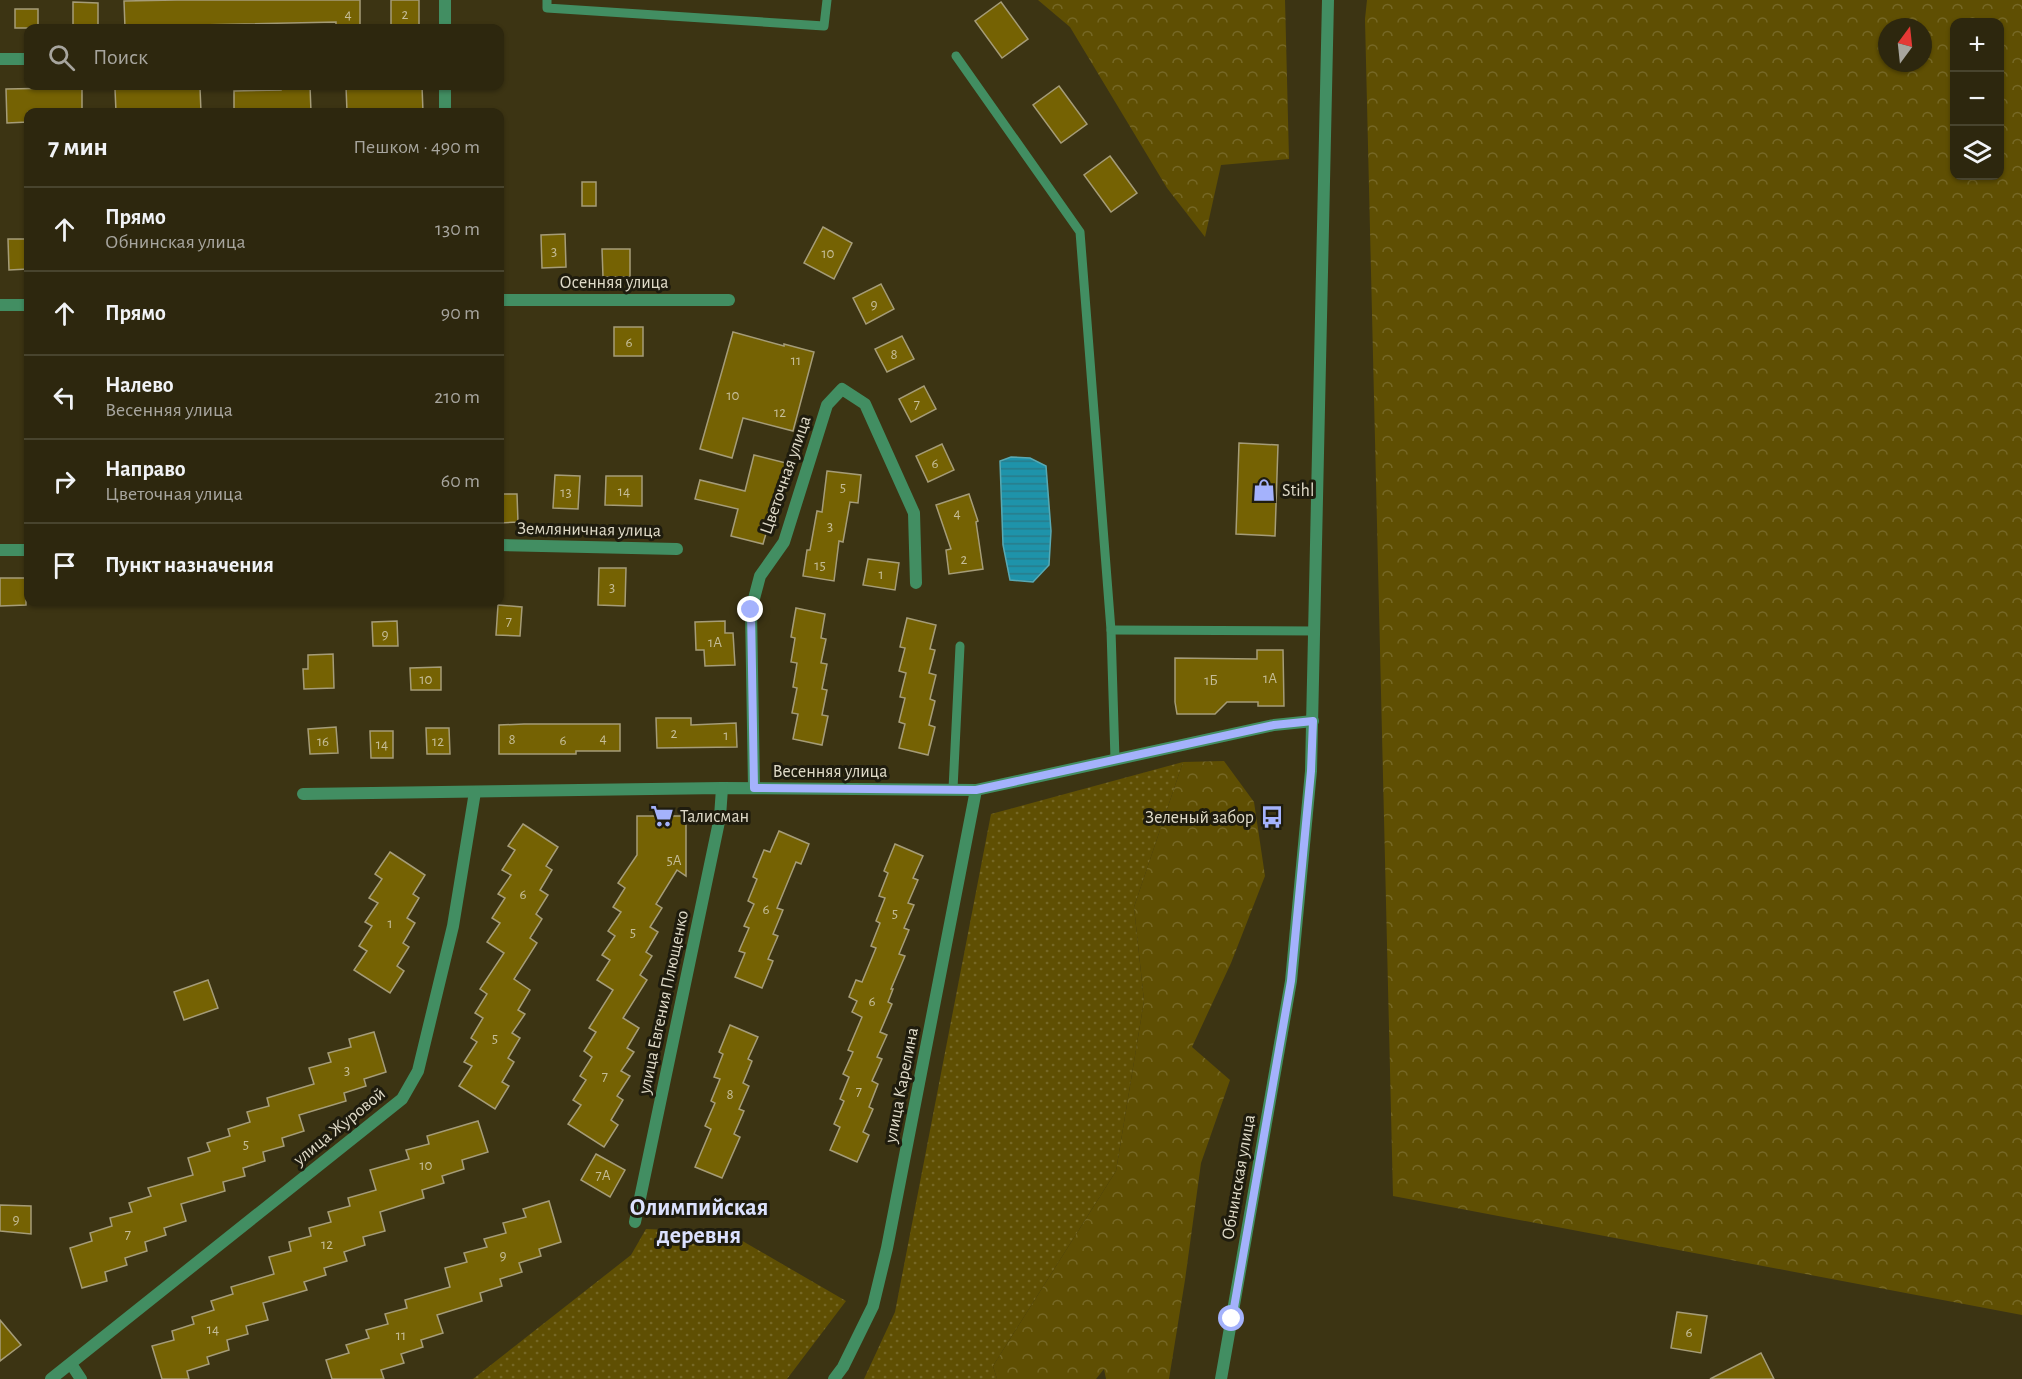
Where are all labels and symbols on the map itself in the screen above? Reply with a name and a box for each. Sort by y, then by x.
house number: 4 [344,7,352,22]
house number: 2 [402,7,409,22]
north arrow [1878,18,1932,72]
house number: 3 [551,244,557,259]
house number: 10 [821,246,835,261]
street label: Осенняя улица [560,274,669,292]
house number: 9 [870,297,878,312]
house number: 6 [625,335,633,350]
house number: 8 [890,347,898,362]
house number: 11 [791,353,801,368]
house number: 10 [726,388,740,403]
house number: 7 [914,397,920,412]
house number: 12 [774,405,786,420]
street label: Цветочная улица [757,414,815,537]
house number: 6 [931,456,939,471]
shop icon: Stihl [1251,477,1277,503]
house number: 5 [840,480,846,495]
place label: Stihl [1282,482,1314,500]
house number: 14 [618,484,630,499]
house number: 13 [560,485,572,500]
house number: 4 [953,506,961,521]
house number: 3 [827,519,833,534]
street label: Земляничная улица [517,520,661,540]
house number: 2 [961,552,968,567]
house number: 15 [814,558,826,573]
house number: 1 [878,567,884,582]
house number: 3 [609,580,615,595]
route end [737,596,763,622]
house number: 7 [506,614,512,629]
house number: 9 [381,627,389,642]
house number: 1А [708,635,722,650]
house number: 1А [1263,671,1277,686]
house number: 10 [419,672,433,687]
house number: 1Б [1204,673,1218,688]
house number: 2 [671,726,678,741]
house number: 1 [723,728,729,743]
house number: 4 [599,731,607,746]
house number: 8 [508,732,516,747]
house number: 6 [559,733,567,748]
house number: 16 [317,734,329,749]
house number: 12 [432,734,444,749]
house number: 14 [376,737,388,752]
street label: Весенняя улица [772,763,888,781]
supermarket icon: Талисман [649,803,675,829]
bus stop icon: Зеленый забор [1259,804,1285,830]
place label: Талисман [680,808,749,826]
place label: Зеленый забор [1145,808,1254,827]
house number: 5А [666,853,682,868]
house number: 6 [519,887,527,902]
house number: 6 [762,902,770,917]
house number: 5 [892,906,898,921]
street label: улица Евгения Плющенко [635,909,692,1097]
house number: 1 [387,916,393,931]
house number: 5 [630,925,636,940]
house number: 6 [868,994,876,1009]
street label: улица Карелина [882,1026,922,1145]
house number: 5 [492,1031,498,1046]
house number: 3 [344,1063,350,1078]
house number: 7 [602,1069,608,1084]
house number: 7 [856,1084,862,1099]
street label: улица Журовой [290,1085,389,1170]
house number: 8 [726,1087,734,1102]
street label: Обнинская улица [1218,1113,1259,1241]
house number: 5 [243,1137,249,1152]
house number: 10 [419,1158,433,1173]
house number: 7А [595,1168,611,1183]
district label: Олимпийская деревня [630,1196,768,1248]
house number: 9 [12,1212,20,1227]
house number: 7 [125,1227,131,1242]
house number: 12 [321,1237,333,1252]
house number: 9 [499,1248,507,1263]
route start [1218,1305,1244,1331]
house number: 14 [207,1322,219,1337]
house number: 6 [1685,1325,1693,1340]
house number: 11 [396,1328,406,1343]

